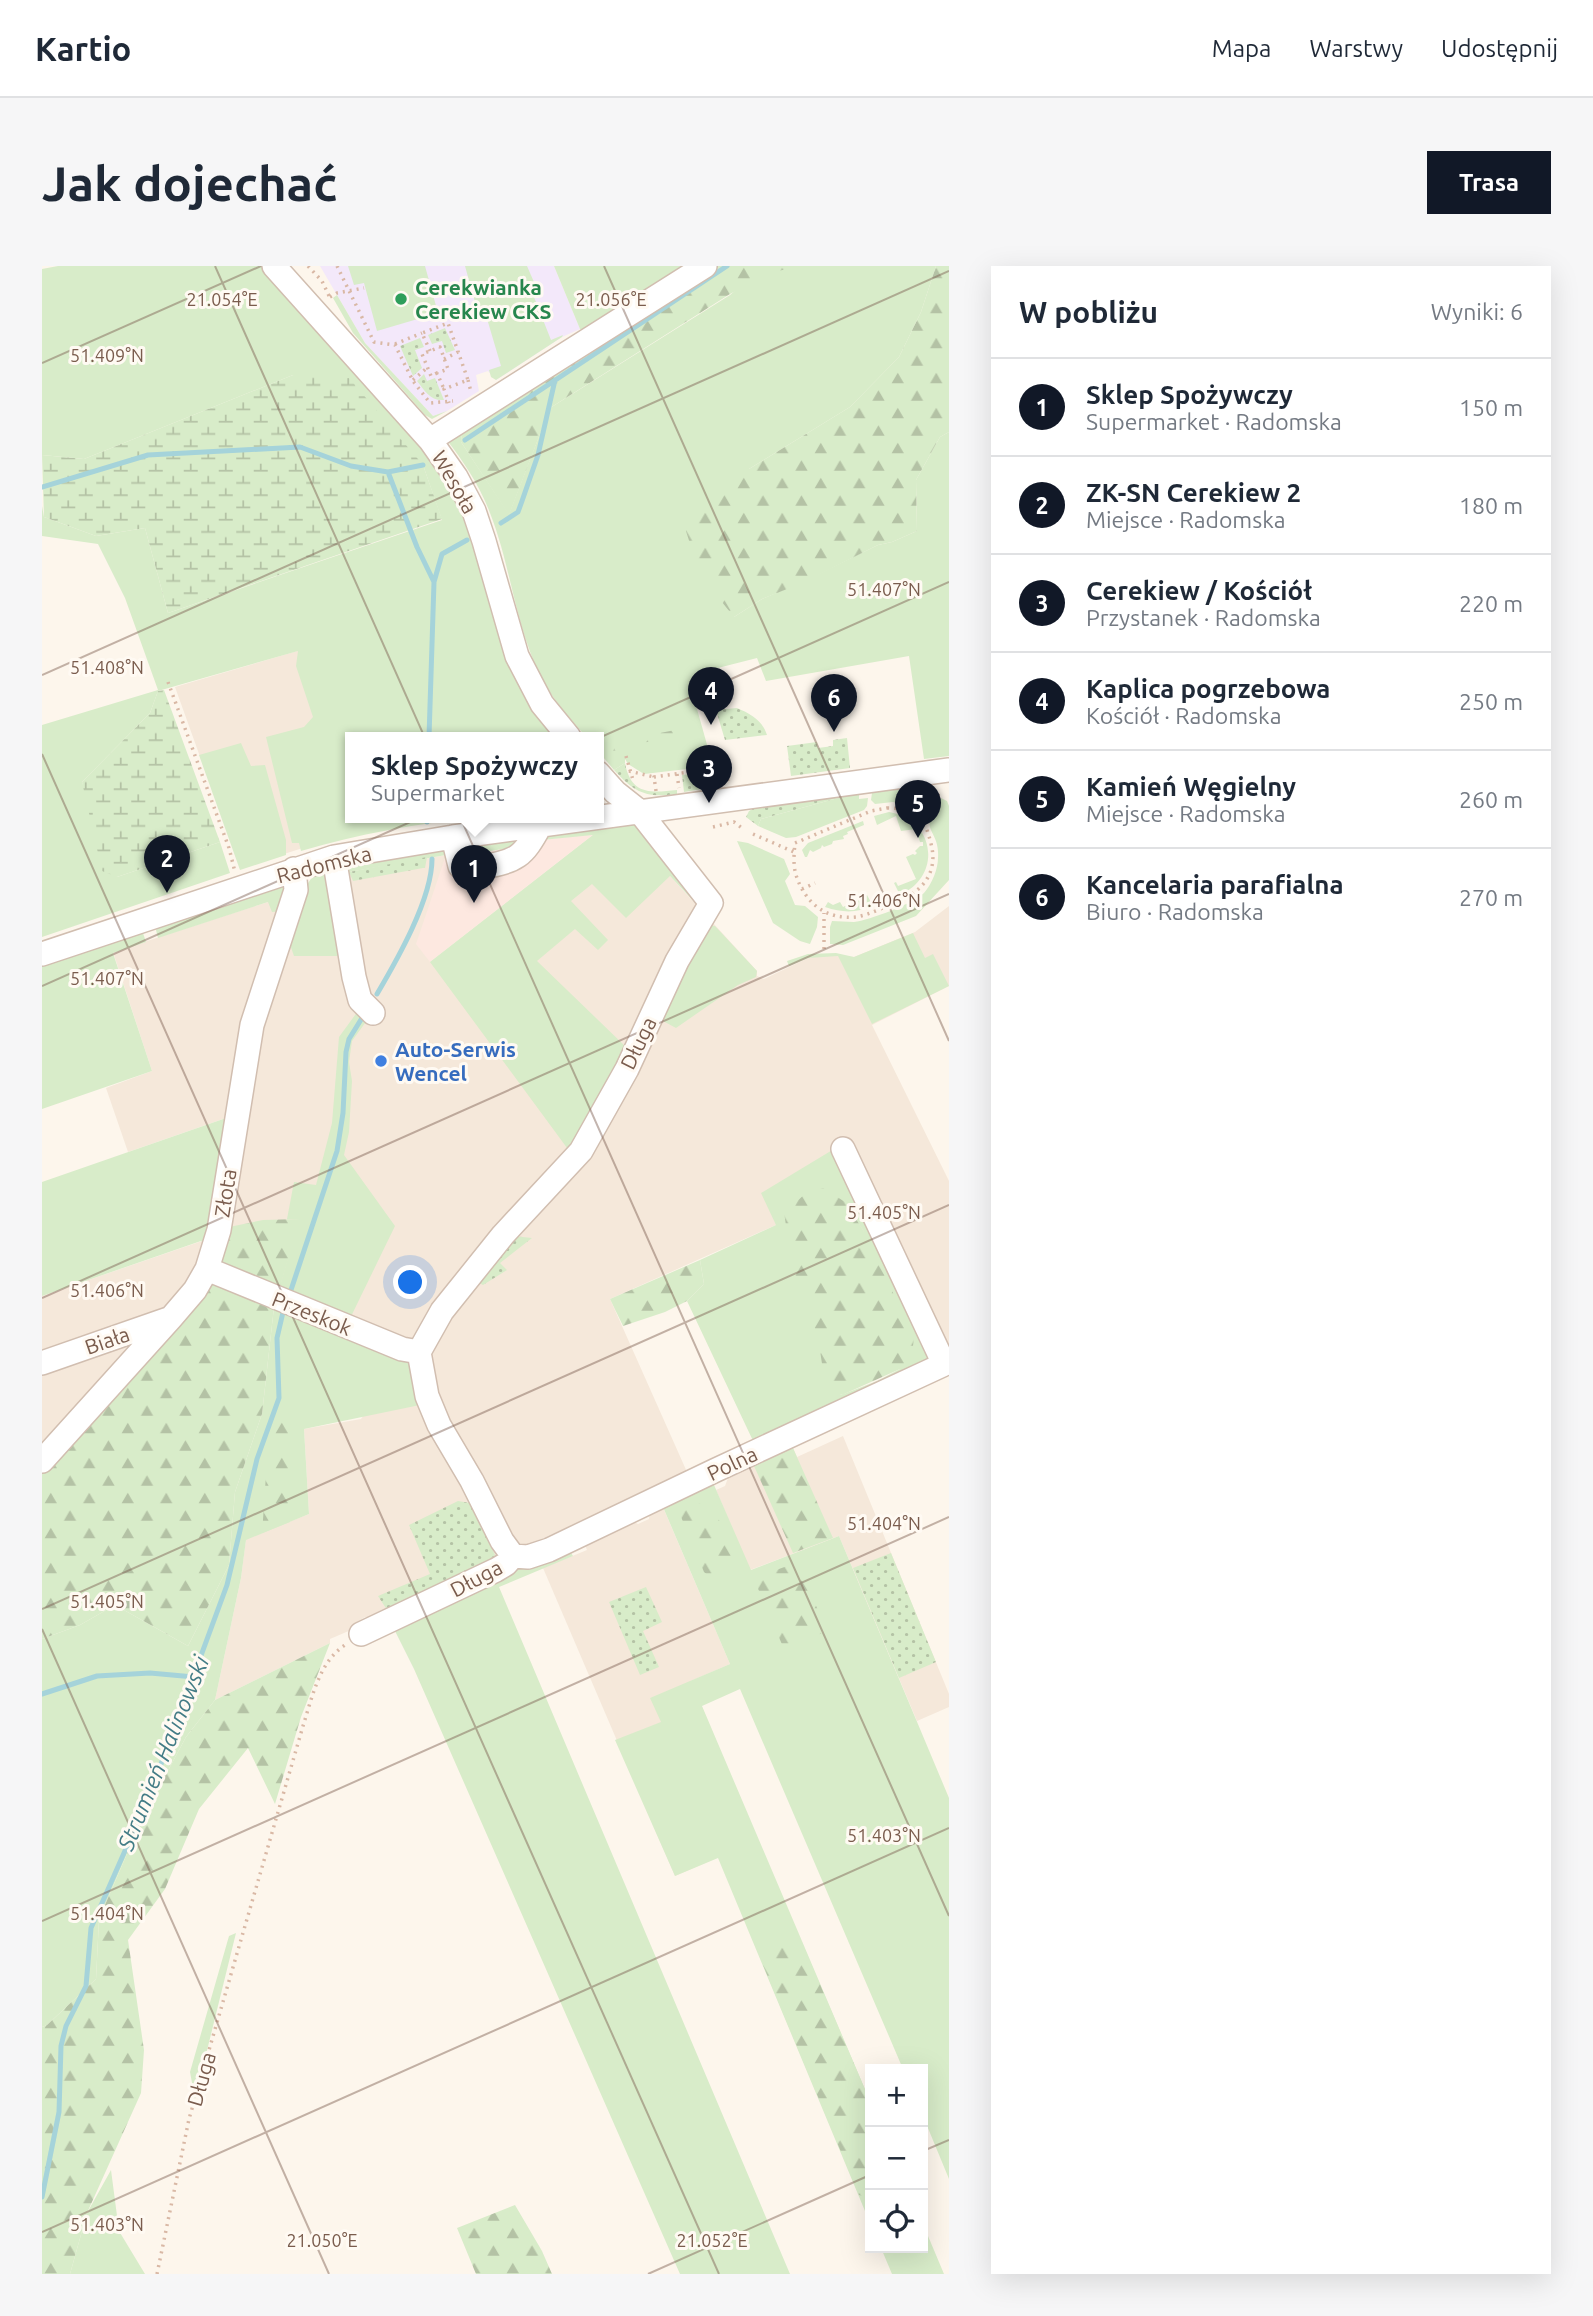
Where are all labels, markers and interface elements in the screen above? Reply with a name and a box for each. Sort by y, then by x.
text: Kartio [35,30,131,67]
text: Mapa [1212,35,1271,62]
text: Warstwy [1309,35,1403,62]
text: Udostępnij [1441,35,1558,62]
button: Trasa [1427,151,1551,214]
text: Jak dojechać [42,155,337,210]
place label: Cerekwianka Cerekiew CKS [415,275,551,323]
text: 21.054°E [186,289,258,309]
text: 21.056°E [575,289,647,309]
marker: Cerekwianka Cerekiew CKS [393,291,409,307]
text: W pobliżu [1019,295,1158,329]
text: Wyniki: 6 [1431,299,1523,324]
text: 51.409°N [70,345,144,365]
text: Sklep Spożywczy [1086,380,1293,409]
text: 1 [1036,395,1048,420]
text: 150 m [1459,395,1523,420]
text: Supermarket · Radomska [1086,409,1342,434]
street label: Wesoła [427,446,483,518]
text: ZK-SN Cerekiew 2 [1086,478,1301,507]
text: 2 [1036,493,1048,518]
text: 180 m [1459,493,1523,518]
text: Miejsce · Radomska [1086,507,1286,532]
text: Cerekiew / Kościół [1086,576,1312,605]
text: 51.407°N [847,579,921,599]
text: 3 [1036,591,1048,616]
text: 220 m [1459,591,1523,616]
text: Przystanek · Radomska [1086,605,1321,630]
text: 51.408°N [70,657,144,677]
pin: 4 [688,667,734,725]
pin: 6 [811,674,857,732]
text: Kaplica pogrzebowa [1086,674,1330,703]
text: 4 [1036,689,1048,714]
text: 250 m [1459,689,1523,714]
text: Kościół · Radomska [1086,703,1281,728]
popup [345,732,604,823]
pin: 3 [686,745,732,803]
text: Sklep Spożywczy [371,751,578,780]
text: Kamień Węgielny [1086,772,1296,801]
text: Supermarket [371,780,504,805]
pin: 5 [895,780,941,838]
text: 5 [1036,787,1048,812]
text: 260 m [1459,787,1523,812]
text: Miejsce · Radomska [1086,801,1286,826]
pin: 2 [144,835,190,893]
street label: Radomska [274,841,374,887]
pin: 1 [451,845,497,903]
text: Kancelaria parafialna [1086,870,1344,899]
text: 6 [1036,885,1048,910]
text: 270 m [1459,885,1523,910]
text: 51.406°N [847,890,921,910]
text: Biuro · Radomska [1086,899,1264,924]
text: 51.407°N [70,968,144,988]
street label: Długa [615,1013,661,1073]
place label: Auto-Serwis Wencel [395,1037,516,1085]
marker: Auto-Serwis Wencel [373,1053,389,1069]
street label: Złota [209,1167,241,1219]
text: 51.405°N [847,1202,921,1222]
your location [393,1265,427,1299]
text: 51.406°N [70,1280,144,1300]
street label: Przeskok [269,1286,356,1340]
street label: Biała [81,1321,133,1359]
street label: Polna [703,1441,761,1485]
text: 51.404°N [847,1513,921,1533]
street label: Długa [446,1554,506,1602]
text: 51.405°N [70,1591,144,1611]
water label: Strumień Halinowski [112,1651,214,1855]
text: 51.403°N [847,1825,921,1845]
text: 51.404°N [70,1903,144,1923]
street label: Długa [182,2049,220,2109]
map controls [865,2064,928,2253]
button: + [865,2064,928,2127]
button: − [865,2127,928,2190]
button: locate [865,2190,928,2253]
text: 51.403°N [70,2214,144,2234]
text: 21.050°E [286,2230,358,2250]
text: 21.052°E [676,2230,748,2250]

